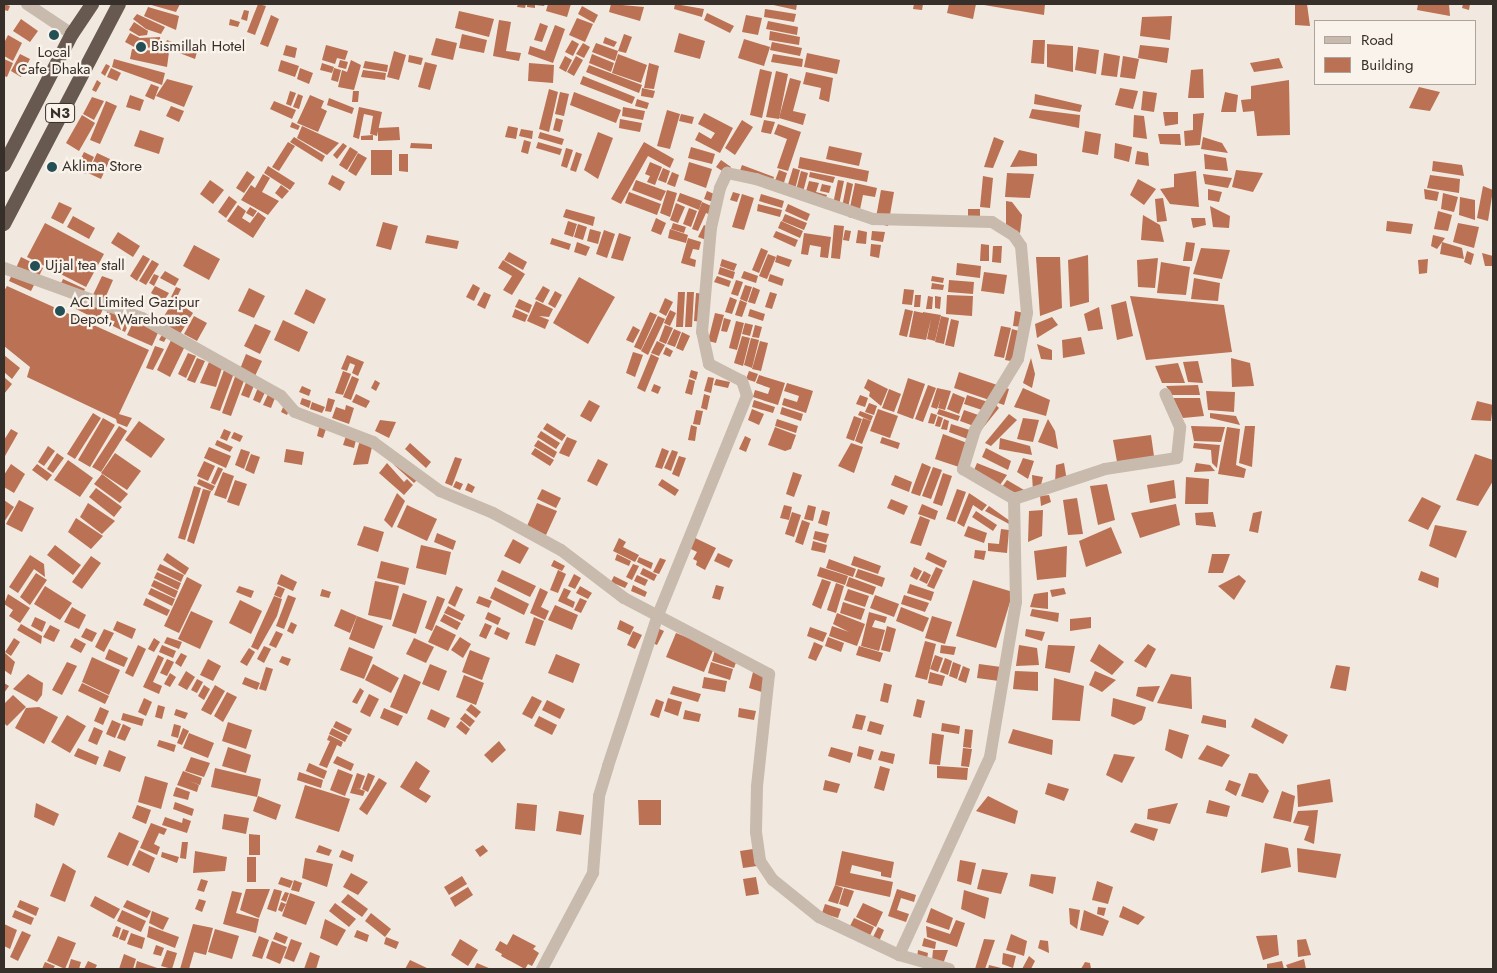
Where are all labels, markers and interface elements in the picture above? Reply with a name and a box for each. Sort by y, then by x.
legend [1314,20,1477,85]
marker: Local Cafe Dhaka [48,29,60,41]
text: Road [1361,29,1393,51]
place label: Bismillah Hotel [151,38,245,56]
marker: Bismillah Hotel [135,41,147,53]
place label: Local Cafe Dhaka [17,43,91,78]
text: Building [1361,54,1413,76]
road number: N3 [45,102,75,125]
place label: Aklima Store [62,158,142,176]
marker: Aklima Store [46,161,58,173]
place label: Ujjal tea stall [45,257,125,275]
marker: Ujjal tea stall [29,260,41,272]
place label: ACI Limited Gazipur Depot, Warehouse [70,293,200,328]
marker: ACI Limited Gazipur Depot, Warehouse [54,305,66,317]

